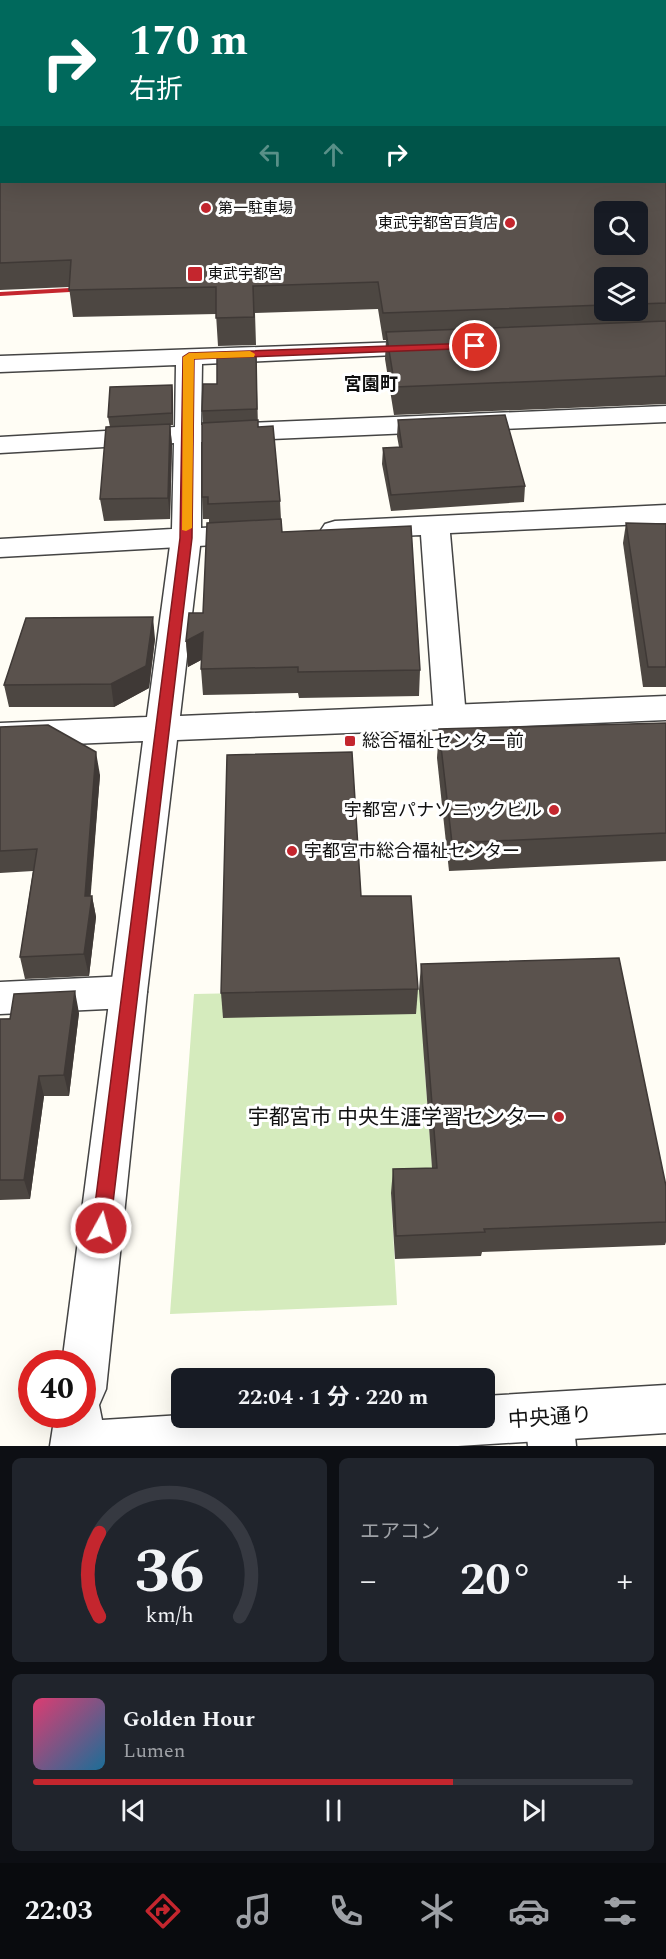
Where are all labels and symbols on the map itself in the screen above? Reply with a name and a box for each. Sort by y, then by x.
place label: 第一駐車場 [218,197,293,220]
marker: 第一駐車場 [199,201,213,215]
place label: 東武宇都宮百貨店 [378,212,498,235]
marker: 東武宇都宮百貨店 [503,216,517,230]
place label: 東武宇都宮 [208,263,283,286]
marker: 東武宇都宮 [186,265,204,283]
pin [449,320,500,371]
district label: 宮園町 [344,371,398,398]
place label: 総合福祉センター前 [362,728,524,755]
marker: 総合福祉センター前 [343,734,357,748]
place label: 宇都宮パナソニックビル [344,797,542,824]
marker: 宇都宮パナソニックビル [547,803,561,817]
place label: 宇都宮市総合福祉センター [304,838,520,865]
marker: 宇都宮市総合福祉センター [285,844,299,858]
place label: 宇都宮市 中央生涯学習センター [248,1102,547,1134]
marker: 宇都宮市 中央生涯学習センター [552,1110,566,1124]
position arrow [69,1196,133,1260]
speed limit sign: 40 [18,1350,96,1428]
street label: 中央通り [507,1399,593,1437]

